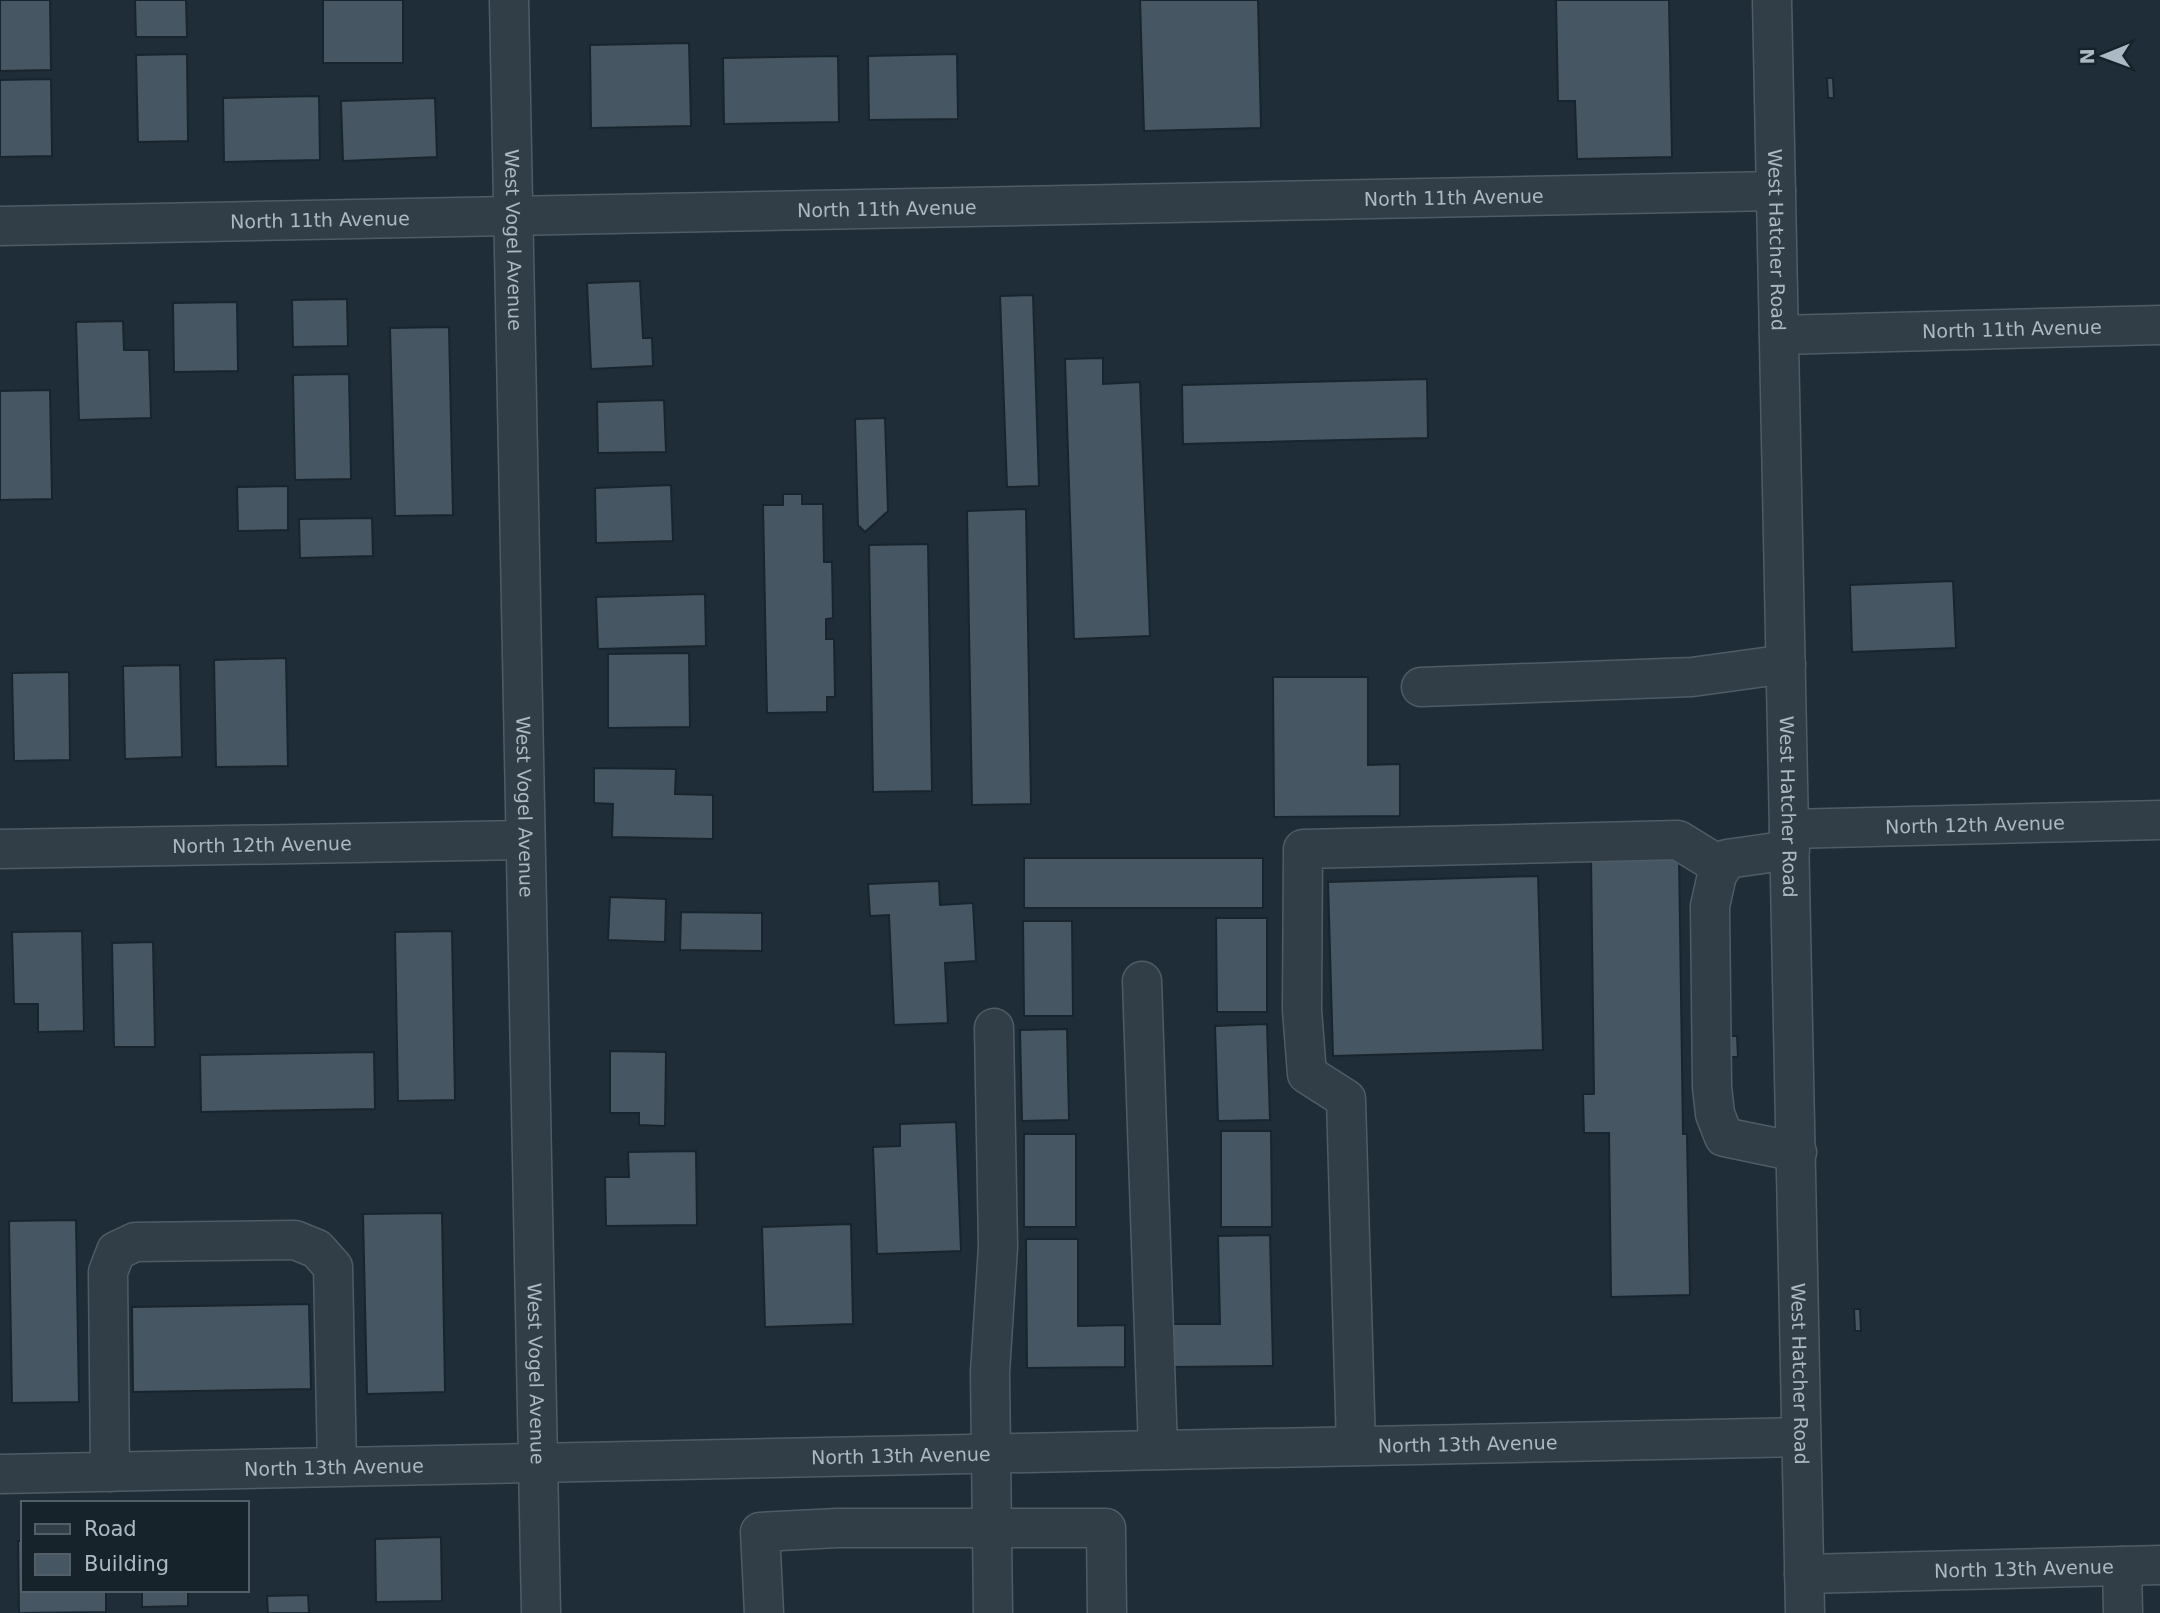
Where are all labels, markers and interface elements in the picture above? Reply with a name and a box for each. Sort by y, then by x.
north arrow [2069,21,2139,91]
text: N [2076,48,2098,64]
street label: West Vogel Avenue [501,149,527,331]
street label: West Hatcher Road [1764,149,1790,331]
street label: North 11th Avenue [1364,185,1544,210]
street label: North 11th Avenue [797,196,977,221]
street label: North 11th Avenue [230,207,410,232]
street label: North 11th Avenue [1922,316,2102,342]
street label: West Vogel Avenue [512,716,538,898]
street label: West Hatcher Road [1776,716,1801,898]
street label: North 12th Avenue [1885,811,2065,838]
street label: North 12th Avenue [172,832,352,857]
street label: West Vogel Avenue [523,1283,549,1465]
street label: West Hatcher Road [1787,1283,1813,1465]
street label: North 13th Avenue [1378,1431,1558,1457]
street label: North 13th Avenue [811,1443,991,1468]
street label: North 13th Avenue [244,1454,424,1480]
legend [21,1501,248,1592]
text: Road [84,1517,137,1541]
text: Building [84,1552,169,1576]
street label: North 13th Avenue [1934,1555,2114,1582]

